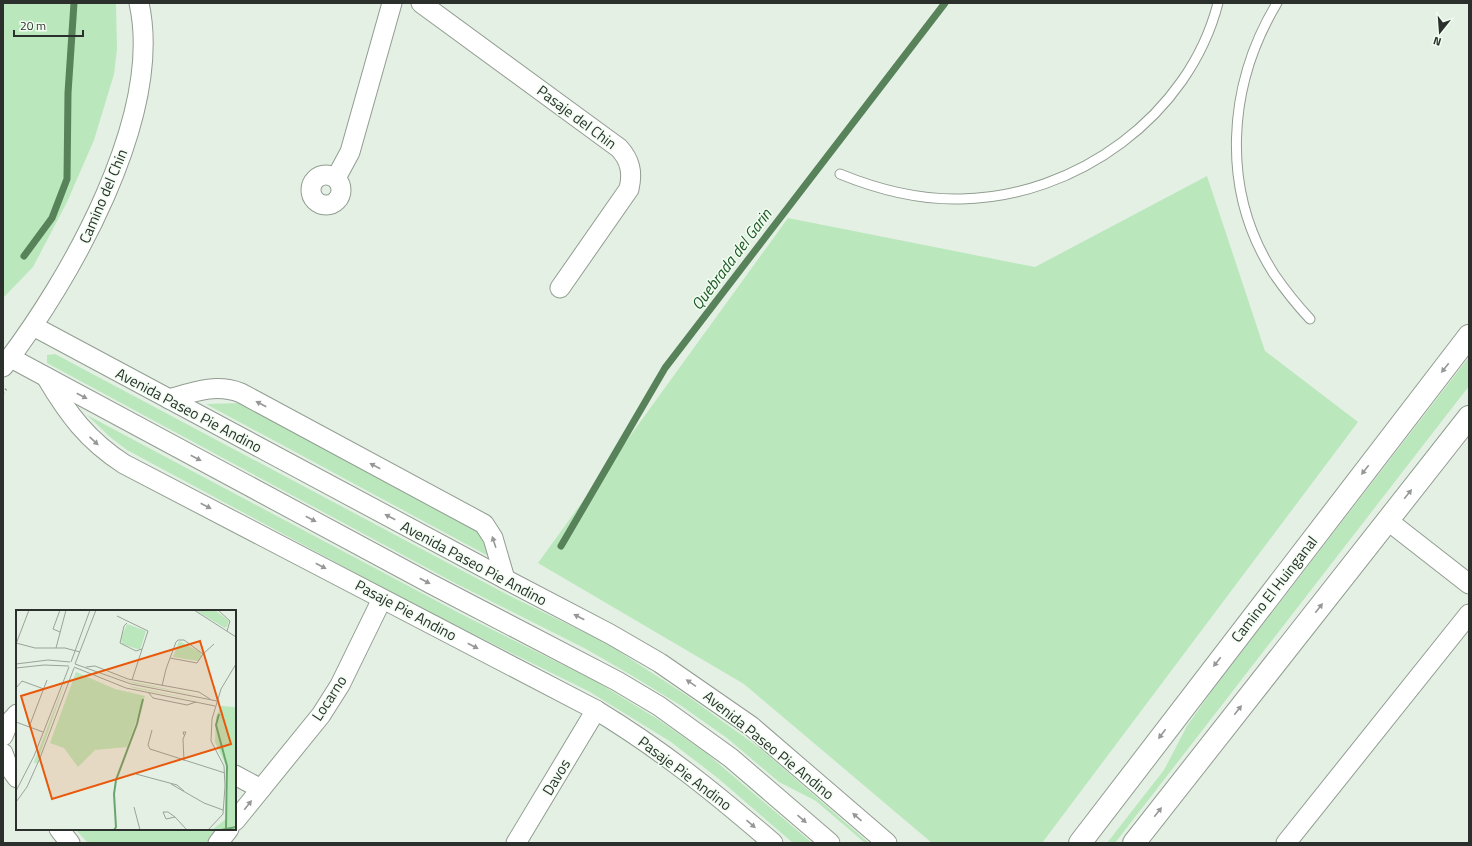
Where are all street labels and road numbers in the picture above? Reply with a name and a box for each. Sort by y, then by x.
street label: Pasaje del Chin [532,79,622,155]
street label: Camino del Chin [73,145,133,247]
street label: Avenida Paseo Pie Andino [112,362,266,458]
street label: Avenida Paseo Pie Andino [397,515,551,611]
street label: Camino El Huinganal [1225,531,1323,647]
street label: Pasaje Pie Andino [351,574,461,647]
street label: Locarno [306,671,352,725]
street label: Avenida Paseo Pie Andino [699,685,840,805]
street label: Pasaje Pie Andino [633,730,737,816]
street label: Davos [536,754,576,800]

